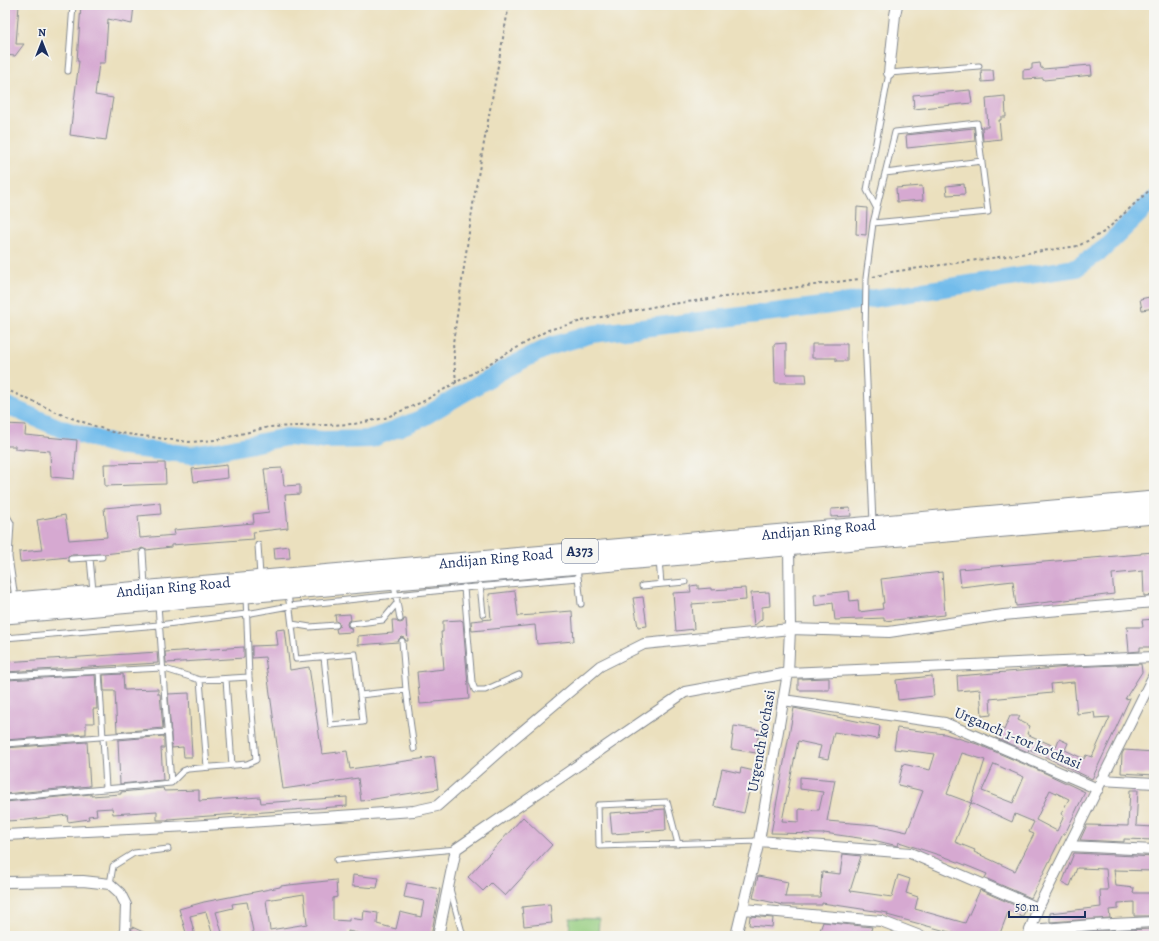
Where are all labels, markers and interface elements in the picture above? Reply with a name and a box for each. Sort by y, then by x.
north arrow [22,22,62,62]
text: N [38,25,46,40]
street label: Andijan Ring Road [760,515,878,545]
road number: A373 [562,539,598,563]
street label: Andijan Ring Road [437,543,555,574]
street label: Andijan Ring Road [115,572,232,602]
street label: Urgench ko'chasi [742,688,780,794]
street label: Urganch 1-tor koʻchasi [951,702,1085,774]
scale bar [1009,893,1085,919]
text: 50 m [1015,899,1039,915]

